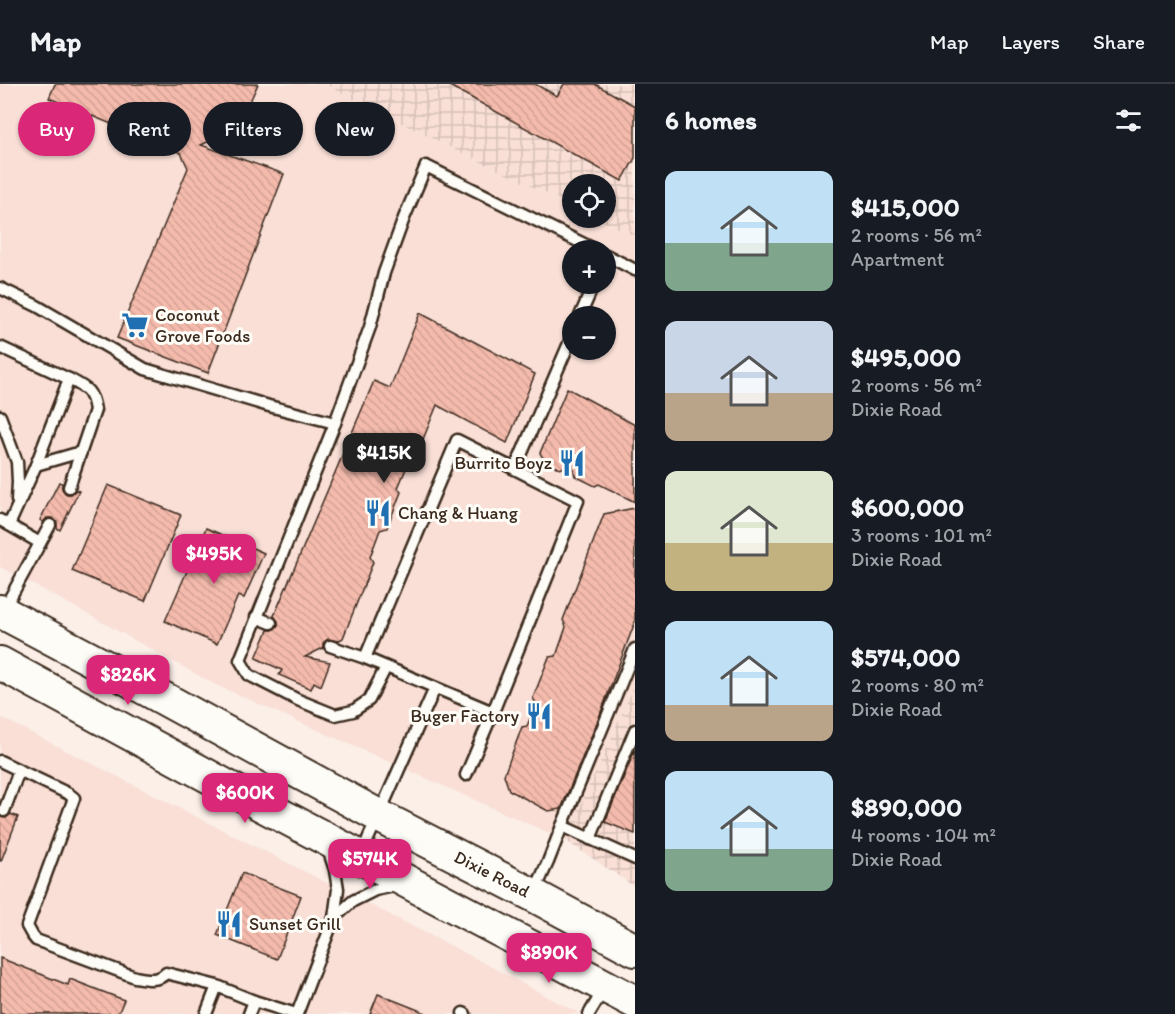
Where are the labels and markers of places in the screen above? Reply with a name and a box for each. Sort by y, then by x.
place label: Coconut Grove Foods [155,304,250,347]
supermarket icon: Coconut Grove Foods [120,310,150,340]
pin: $415K [342,433,426,484]
restaurant icon: Burrito Boyz [557,448,587,478]
place label: Burrito Boyz [454,452,552,474]
restaurant icon: Chang & Huang [363,498,393,528]
place label: Chang & Huang [398,502,519,524]
pin: $495K [172,534,256,585]
pin: $826K [86,655,170,706]
restaurant icon: Buger Factory [524,701,554,731]
place label: Buger Factory [410,705,519,727]
pin: $600K [203,773,287,824]
pin: $574K [328,839,412,890]
restaurant icon: Sunset Grill [214,909,244,939]
place label: Sunset Grill [249,913,341,935]
pin: $890K [507,933,591,984]

